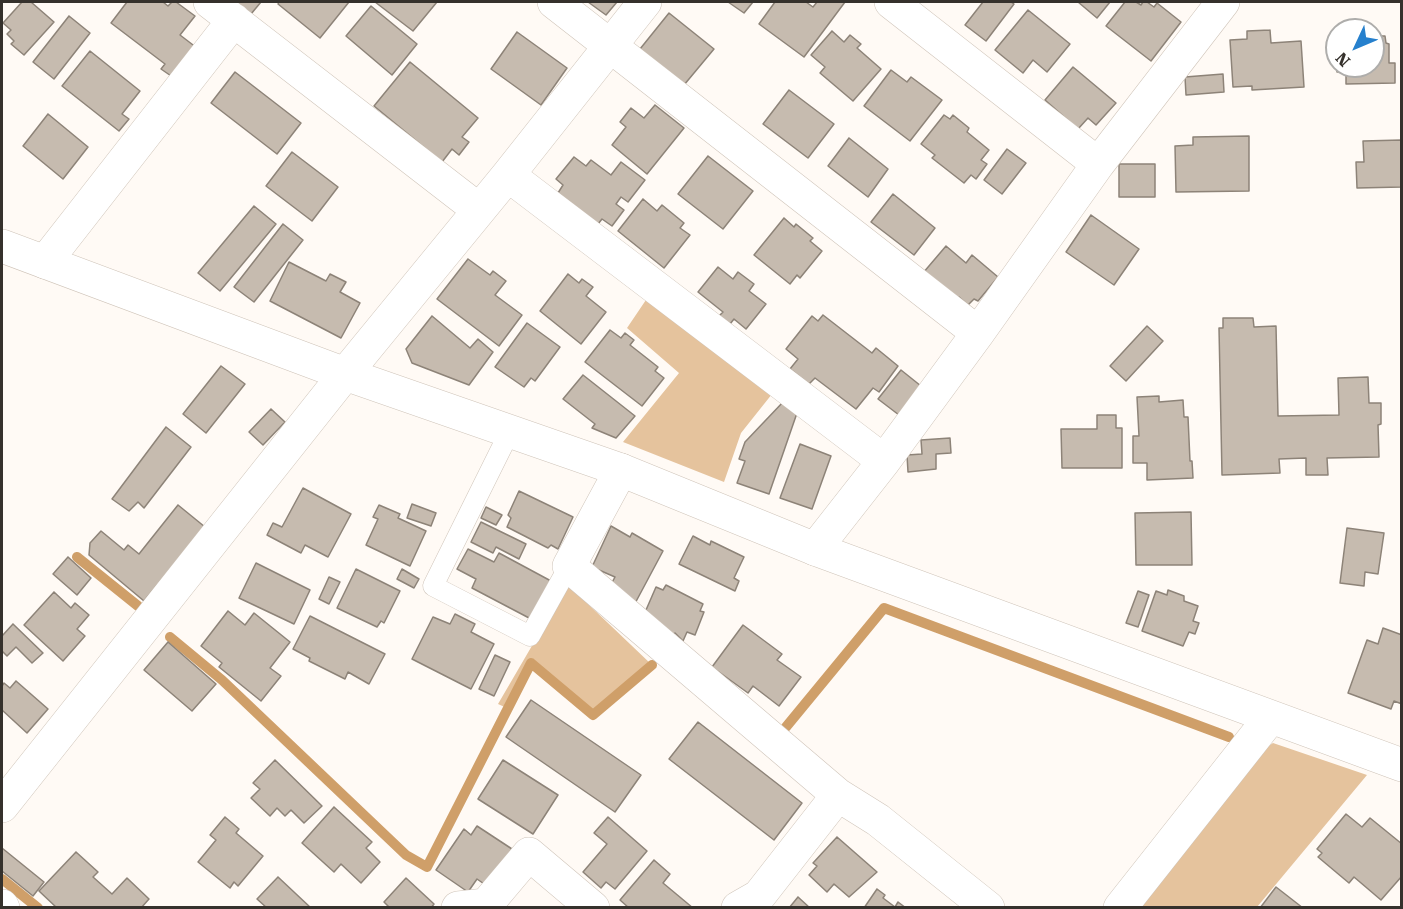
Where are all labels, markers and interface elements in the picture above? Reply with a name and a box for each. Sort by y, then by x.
north arrow [1325,18,1385,78]
text: N [1332,48,1354,71]

